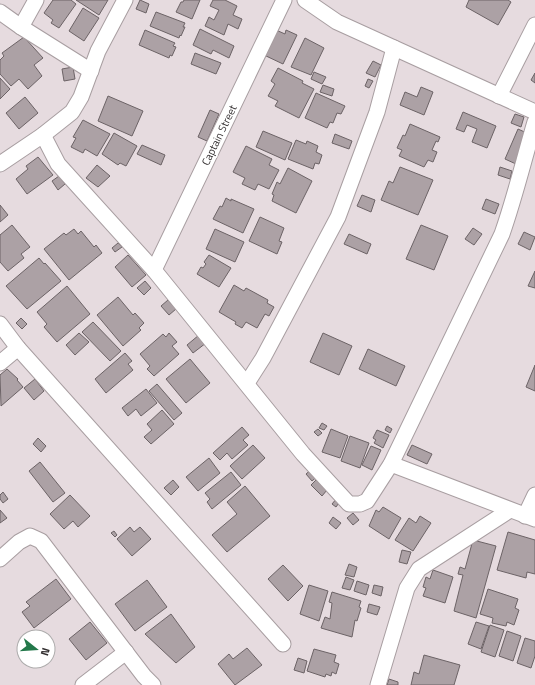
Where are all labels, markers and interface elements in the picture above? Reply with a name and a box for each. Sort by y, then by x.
street label: Captain Street [197,102,241,168]
north arrow [16,629,56,669]
text: N [37,646,54,658]

